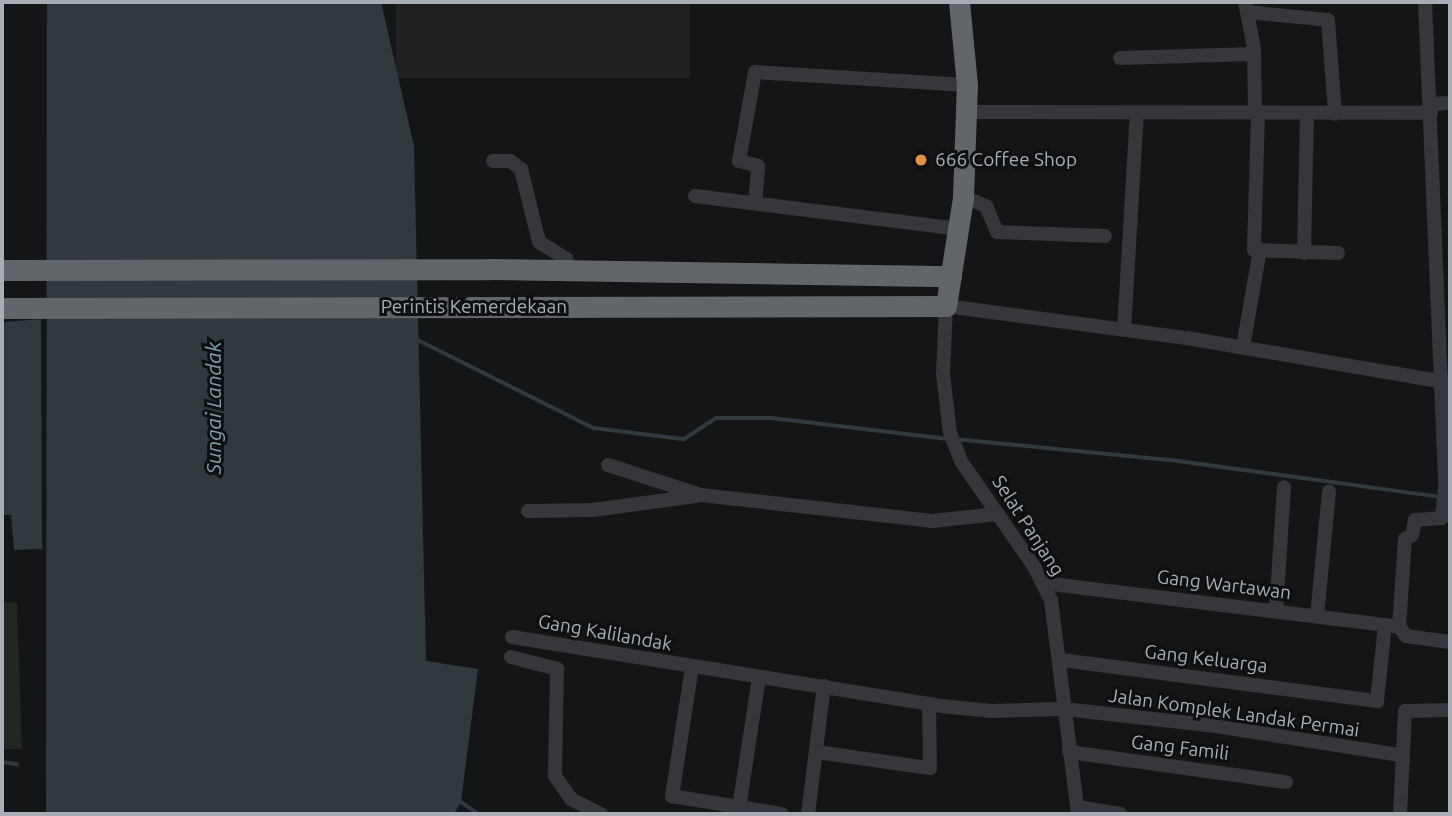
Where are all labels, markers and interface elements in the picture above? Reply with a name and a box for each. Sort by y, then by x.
place label: 666 Coffee Shop [935,149,1077,171]
marker: 666 Coffee Shop [913,152,929,168]
street label: Perintis Kemerdekaan [381,296,567,318]
water label: Sungai Landak [200,342,226,474]
street label: Selat Panjang [987,472,1069,580]
street label: Gang Wartawan [1156,565,1292,605]
street label: Gang Kalilandak [536,610,674,656]
street label: Gang Keluarga [1143,640,1269,678]
street label: Jalan Komplek Landak Permai [1107,684,1361,742]
street label: Gang Famili [1130,731,1230,765]

